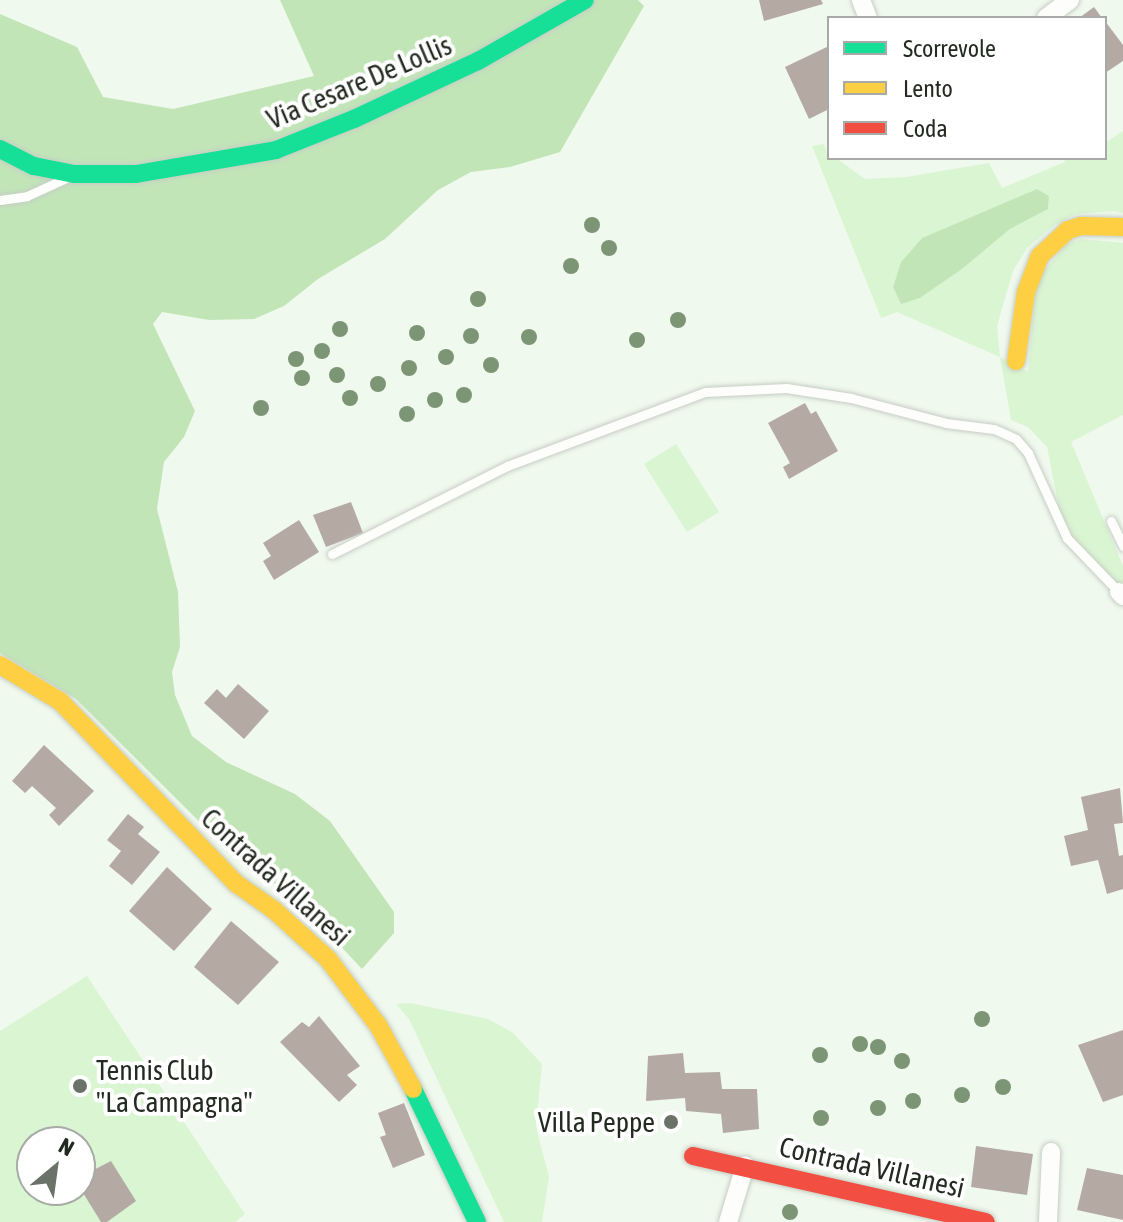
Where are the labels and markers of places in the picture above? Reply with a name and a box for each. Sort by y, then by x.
place label: Tennis Club "La Campagna" [96,1053,253,1119]
marker: Tennis Club "La Campagna" [71,1077,89,1095]
place label: Villa Peppe [538,1105,655,1139]
marker: Villa Peppe [662,1113,680,1131]

